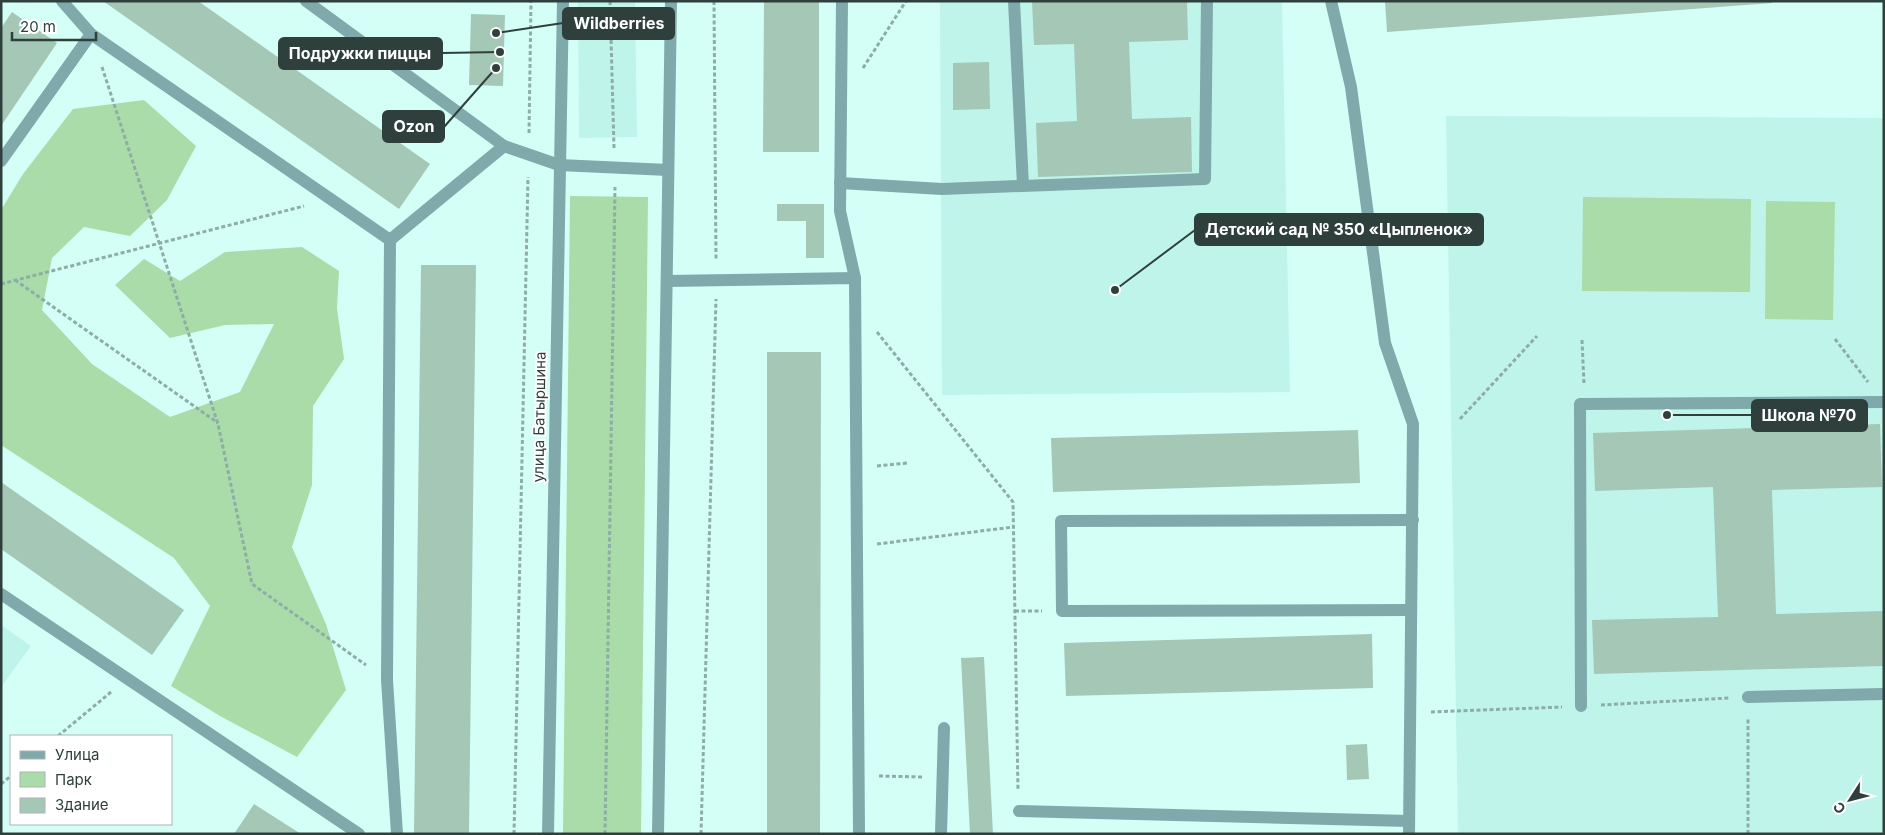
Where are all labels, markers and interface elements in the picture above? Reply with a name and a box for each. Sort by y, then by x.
callout: Wildberries [563,8,674,39]
scale bar [12,10,96,42]
text: Wildberries [573,13,665,33]
text: 20 m [20,17,56,36]
callout: Подружки пиццы [279,38,442,69]
text: Подружки пиццы [289,43,431,63]
callout: Ozon [383,111,444,142]
text: Ozon [394,116,434,136]
callout: Детский сад № 350 «Цыпленок» [1195,214,1483,245]
text: Детский сад № 350 «Цыпленок» [1205,219,1473,239]
street label: улица Батыршина [528,351,550,483]
callout: Школа №70 [1752,400,1867,431]
text: Школа №70 [1762,405,1857,425]
legend [10,735,172,825]
text: Улица [55,745,99,764]
text: Парк [55,770,92,789]
north arrow [1825,775,1875,825]
text: Здание [55,795,109,814]
text: С [1829,799,1849,817]

